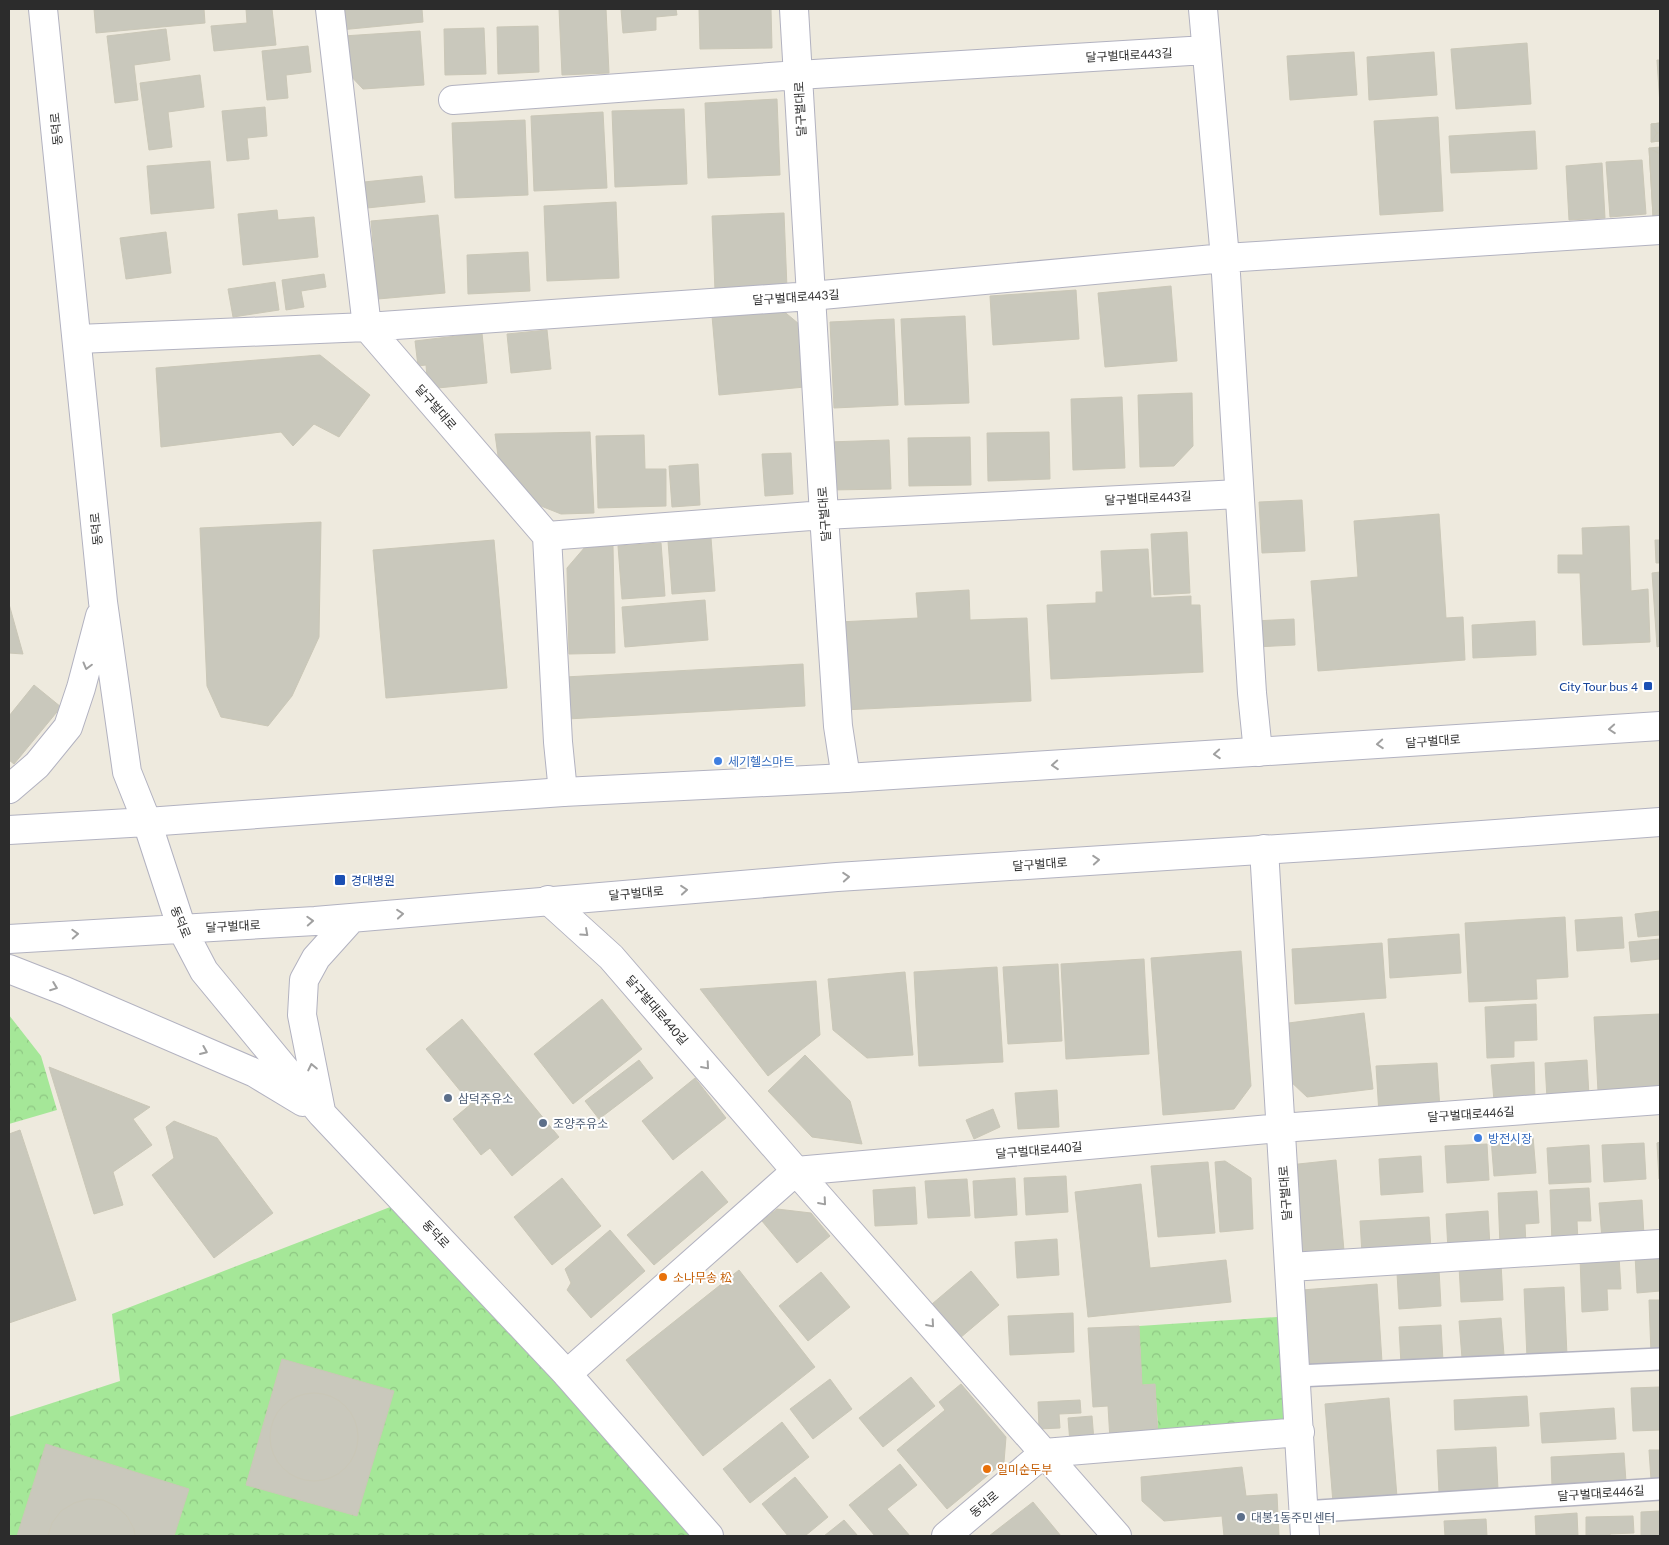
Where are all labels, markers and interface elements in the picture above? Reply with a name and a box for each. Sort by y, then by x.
street label: 달구벌대로443길 [1085,45,1173,65]
street label: 달구벌대로 [791,81,809,137]
street label: 동덕로 [47,112,65,146]
street label: 달구벌대로443길 [752,286,840,308]
street label: 달구벌대로 [412,381,460,433]
street label: 달구벌대로 [815,486,833,542]
street label: 달구벌대로443길 [1104,488,1192,508]
street label: 동덕로 [87,512,105,546]
one-way arrow [82,662,93,671]
place label: City Tour bus 4 [1559,679,1638,694]
marker: City Tour bus 4 [1642,680,1654,692]
one-way arrow [1607,723,1615,734]
street label: 달구벌대로 [1405,732,1461,750]
one-way arrow [1375,738,1383,749]
one-way arrow [1213,749,1221,760]
place label: 세기헬스마트 [728,754,794,769]
marker: 세기헬스마트 [712,755,724,767]
one-way arrow [1051,759,1059,770]
street label: 달구벌대로 [1012,855,1068,873]
one-way arrow [1092,855,1100,866]
one-way arrow [842,871,850,882]
marker: 경대병원 [333,873,347,887]
place label: 경대병원 [351,873,395,888]
street label: 달구벌대로 [608,883,664,903]
one-way arrow [680,884,688,895]
street label: 동덕로 [168,904,194,940]
one-way arrow [396,909,404,920]
one-way arrow [306,916,314,927]
street label: 달구벌대로 [205,917,261,935]
one-way arrow [579,927,588,936]
one-way arrow [71,929,79,940]
street label: 달구벌대로440길 [623,972,691,1048]
one-way arrow [49,981,58,991]
one-way arrow [199,1045,207,1055]
one-way arrow [700,1061,709,1070]
one-way arrow [307,1062,318,1071]
place label: 삼덕주유소 [458,1091,513,1106]
marker: 삼덕주유소 [442,1092,454,1104]
street label: 달구벌대로446길 [1427,1103,1515,1125]
place label: 조양주유소 [553,1116,608,1131]
marker: 조양주유소 [537,1117,549,1129]
place label: 방전시장 [1488,1131,1532,1146]
marker: 방전시장 [1472,1132,1484,1144]
street label: 달구벌대로440길 [995,1139,1083,1161]
street label: 달구벌대로 [1276,1165,1294,1221]
one-way arrow [818,1197,827,1206]
street label: 동덕로 [419,1217,453,1251]
place label: 소나무송 松 [673,1270,732,1285]
marker: 소나무송 松 [657,1271,669,1283]
one-way arrow [925,1318,934,1327]
place label: 일미순두부 [997,1462,1052,1477]
marker: 일미순두부 [981,1463,993,1475]
street label: 달구벌대로446길 [1557,1482,1645,1504]
street label: 동덕로 [966,1488,1002,1520]
place label: 대봉1동주민센터 [1251,1510,1335,1525]
marker: 대봉1동주민센터 [1235,1511,1247,1523]

